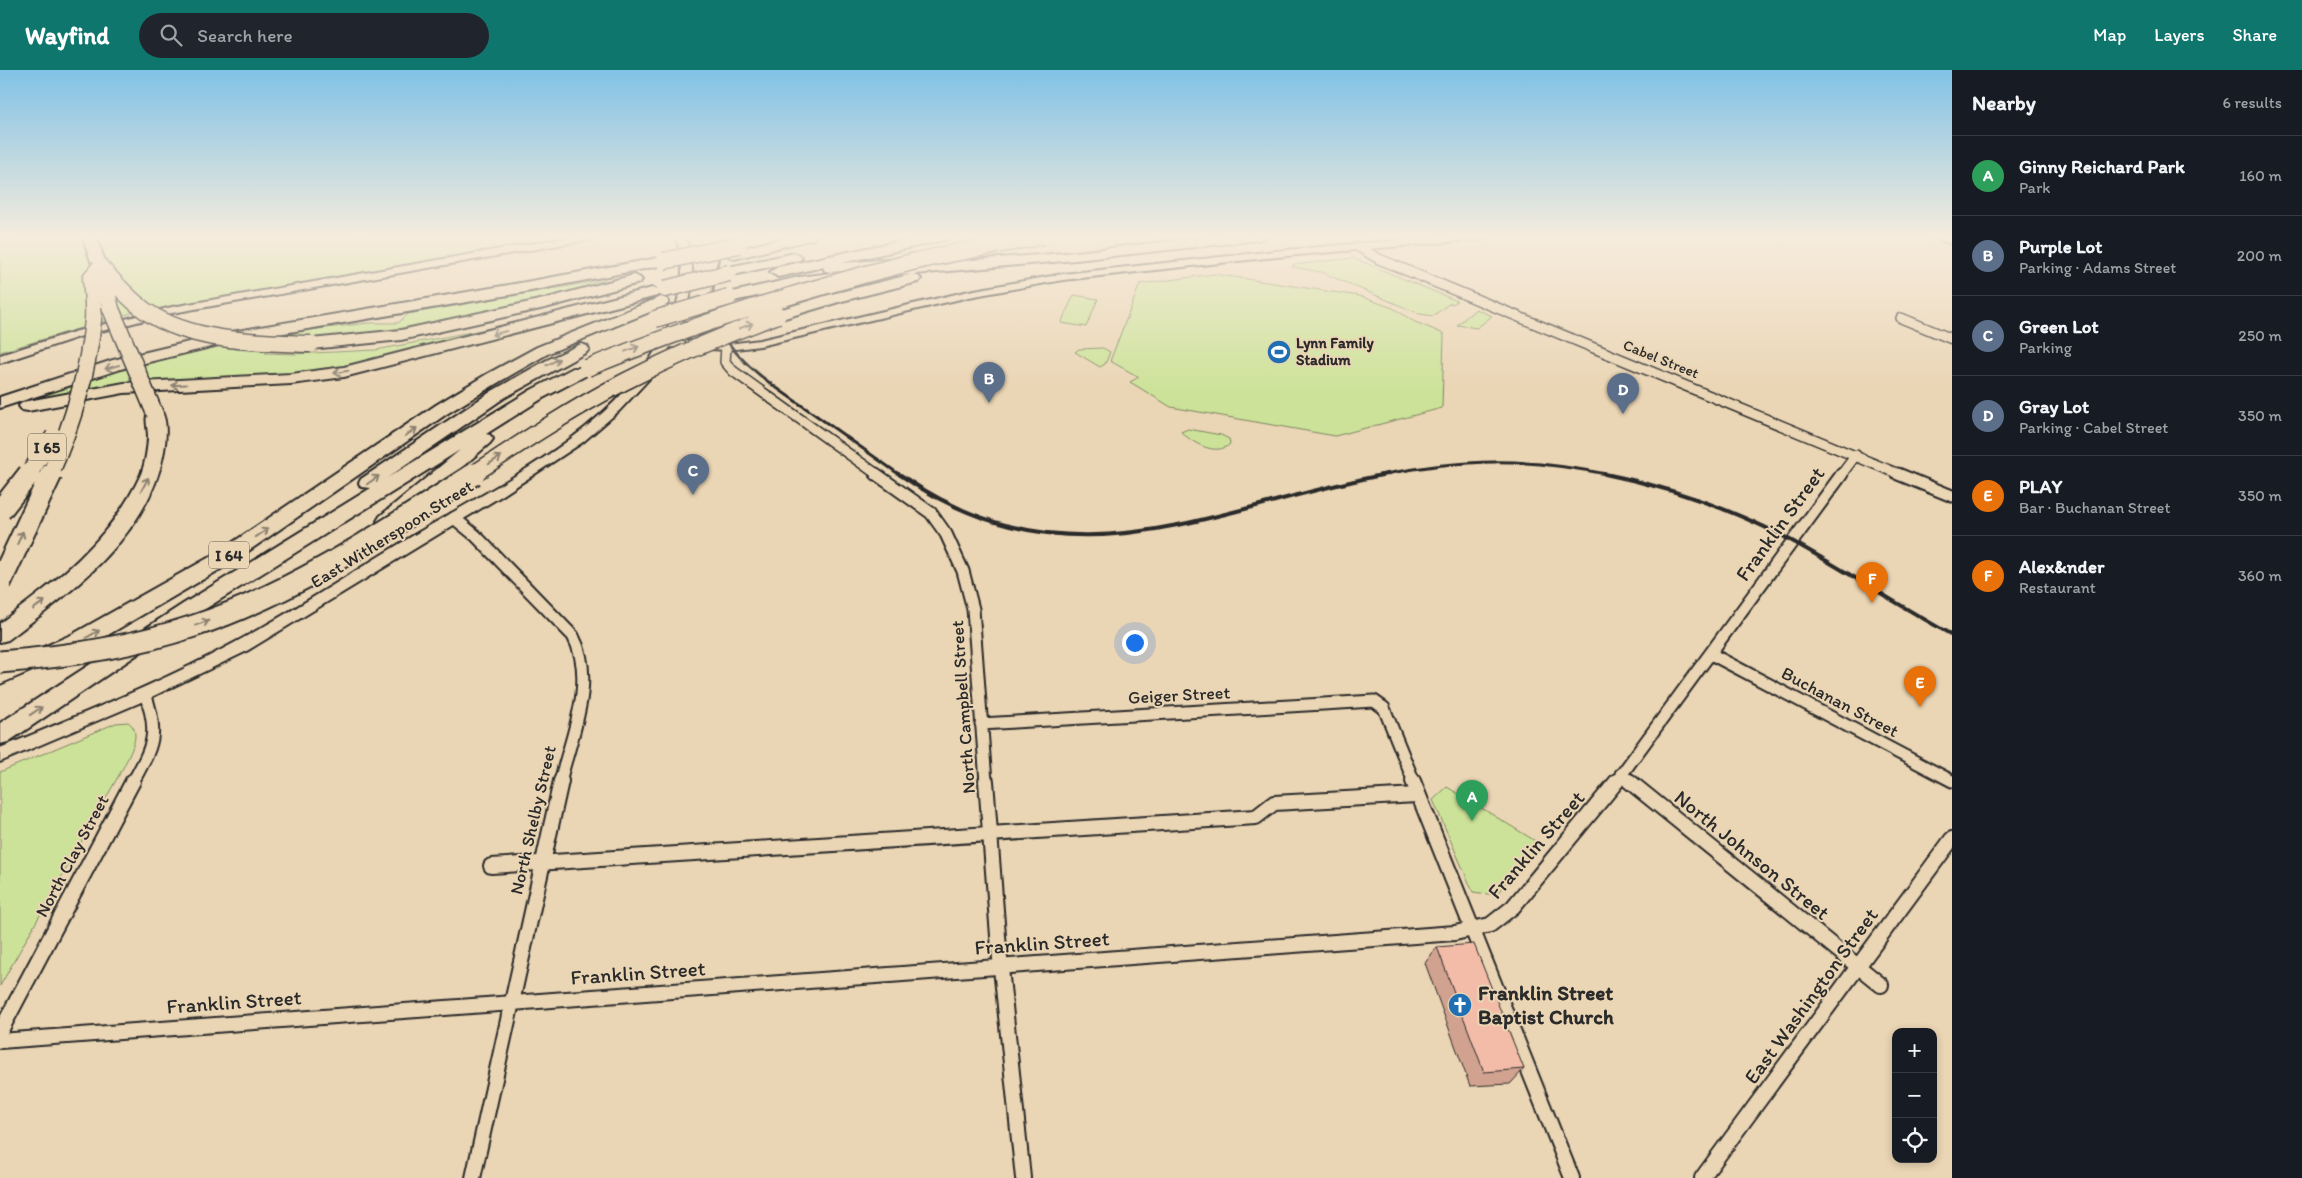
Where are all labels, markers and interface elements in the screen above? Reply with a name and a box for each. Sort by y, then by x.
search box [139,13,489,58]
text: Wayfind [25,21,109,50]
icon: search [157,21,185,49]
text: Search here [197,24,293,47]
text: Map [2093,24,2126,46]
text: Layers [2154,24,2204,46]
text: Share [2232,24,2277,46]
text: Nearby [1972,90,2036,115]
text: 6 results [2222,93,2282,112]
text: Ginny Reichard Park [2019,155,2185,178]
text: A [1983,166,1993,185]
text: 160 m [2239,166,2282,185]
text: Park [2019,178,2050,197]
text: Purple Lot [2019,235,2102,258]
text: B [1983,246,1993,265]
text: 200 m [2237,246,2282,265]
text: Parking · Adams Street [2019,258,2176,277]
text: Green Lot [2019,315,2099,338]
one-way arrow [738,321,753,331]
text: C [1983,326,1993,345]
text: 250 m [2238,326,2282,345]
one-way arrow [491,329,507,339]
place label: Lynn Family Stadium [1296,334,1375,369]
street label: Cabel Street [1621,336,1702,382]
text: Parking [2019,338,2072,357]
sports icon: Lynn Family Stadium [1266,339,1292,365]
one-way arrow [623,344,639,353]
one-way arrow [545,357,560,367]
one-way arrow [104,362,120,372]
pin: B [973,362,1005,403]
one-way arrow [334,368,350,378]
pin: D [1607,373,1639,414]
one-way arrow [172,380,188,389]
text: Gray Lot [2019,395,2089,418]
text: D [1983,406,1993,425]
text: 350 m [2238,406,2282,425]
text: Parking · Cabel Street [2019,418,2168,437]
one-way arrow [404,427,418,437]
road number: I 65 [28,434,66,461]
pin: C [677,454,709,495]
one-way arrow [487,455,501,465]
street label: Franklin Street [1730,462,1830,586]
street label: East Witherspoon Street [307,475,478,593]
one-way arrow [366,475,380,485]
text: PLAY [2019,475,2062,498]
one-way arrow [140,476,150,491]
text: E [1984,486,1992,505]
text: 350 m [2238,486,2282,505]
text: Bar · Buchanan Street [2019,498,2170,517]
one-way arrow [255,528,269,538]
one-way arrow [15,531,25,546]
road number: I 64 [209,542,249,568]
text: Alex&nder [2019,555,2104,578]
pin: F [1856,562,1888,603]
text: F [1984,566,1992,585]
text: 360 m [2238,566,2282,585]
text: Restaurant [2019,578,2096,597]
one-way arrow [32,599,45,610]
one-way arrow [193,618,209,627]
street label: North Campbell Street [946,619,980,794]
one-way arrow [85,629,100,639]
your location [1122,630,1148,656]
street label: Buchanan Street [1778,662,1903,742]
pin: E [1904,666,1936,707]
street label: Geiger Street [1127,681,1231,709]
one-way arrow [29,706,43,716]
street label: North Shelby Street [505,743,561,897]
pin: A [1456,780,1488,821]
street label: North Johnson Street [1670,784,1835,925]
street label: Franklin Street [1482,785,1589,904]
street label: North Clay Street [31,791,114,921]
street label: East Washington Street [1738,903,1883,1089]
street label: Franklin Street [974,925,1110,960]
street label: Franklin Street [570,955,706,990]
place label: Franklin Street Baptist Church [1478,980,1614,1030]
street label: Franklin Street [166,984,302,1019]
church icon: Franklin Street Baptist Church [1447,992,1473,1018]
map controls [1892,1028,1937,1163]
button: + [1892,1028,1937,1073]
button: − [1892,1073,1937,1118]
button: locate [1892,1118,1937,1163]

